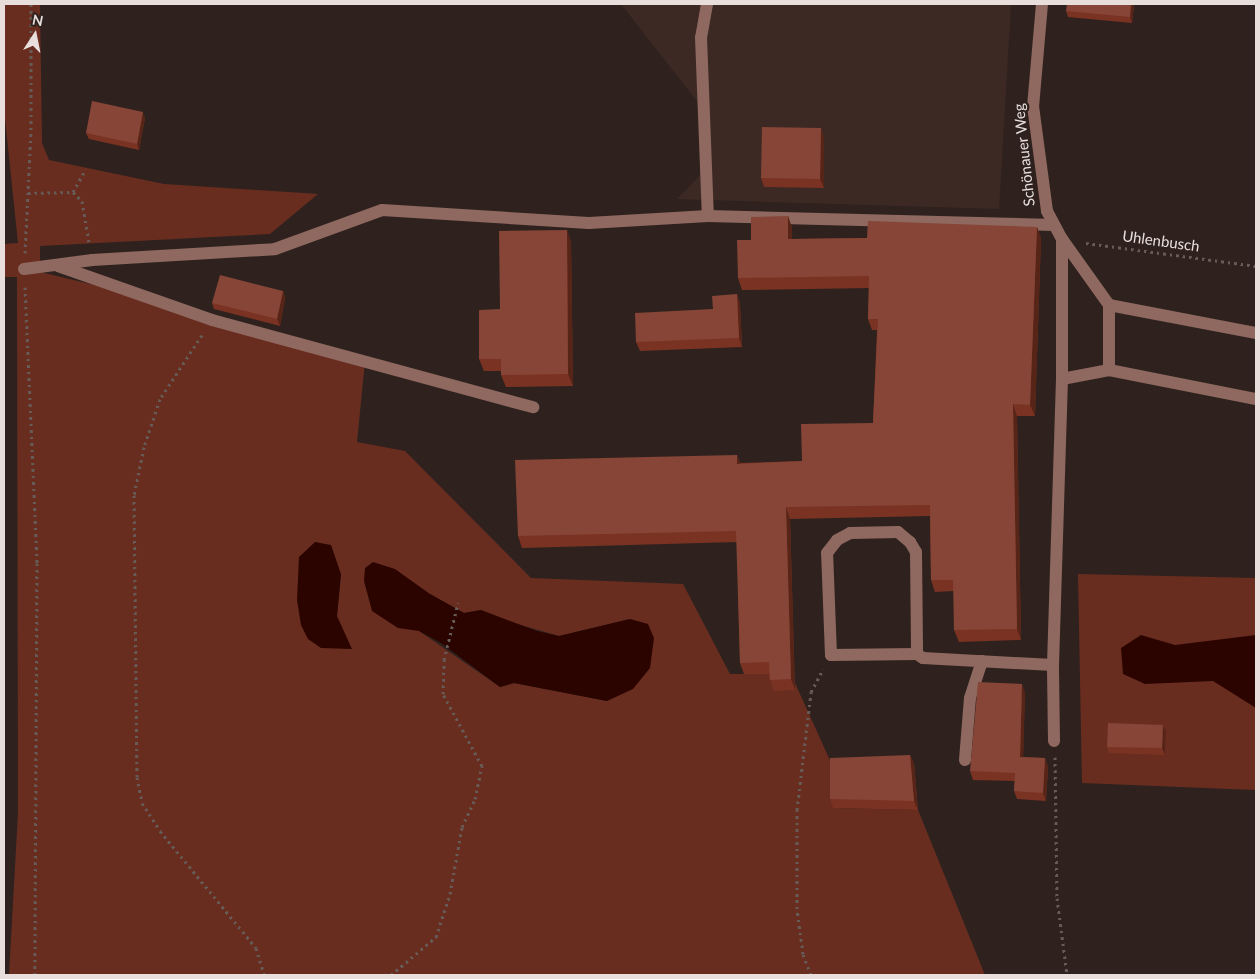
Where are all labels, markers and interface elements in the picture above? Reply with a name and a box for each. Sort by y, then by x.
north arrow [10,10,60,60]
text: N [31,10,45,29]
street label: Schönauer Weg [1010,102,1038,208]
street label: Uhlenbusch [1121,227,1201,255]

